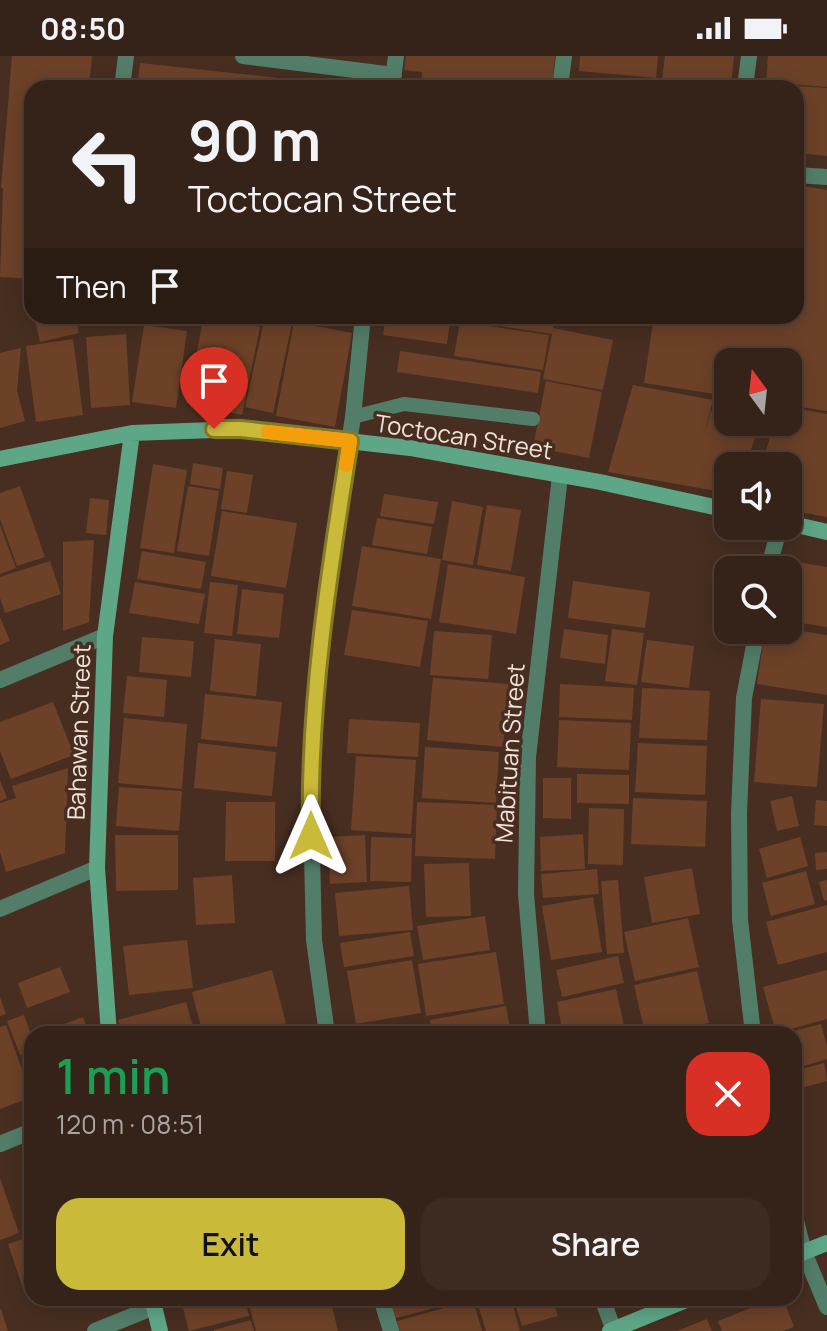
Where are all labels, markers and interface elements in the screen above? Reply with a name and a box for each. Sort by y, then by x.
text: 08:50 [40,8,126,49]
text: 90 m [188,101,321,178]
icon: left [56,112,160,216]
text: Toctocan Street [188,174,457,223]
icon: arrive [143,264,187,308]
text: Then [56,266,127,307]
pin [180,347,248,429]
north arrow [714,348,802,436]
map controls [714,348,802,644]
icon: arrive [192,359,236,403]
street label: Toctocan Street [373,406,555,466]
button: sound [714,452,802,540]
button: search [714,556,802,644]
street label: Bahawan Street [58,644,98,820]
street label: Mabituan Street [486,662,532,844]
position arrow [269,794,353,878]
text: 1 min [56,1043,170,1108]
button: close [686,1052,770,1136]
text: 120 m · 08:51 [56,1106,204,1142]
button: Exit [56,1198,405,1290]
button: Share [421,1198,770,1290]

